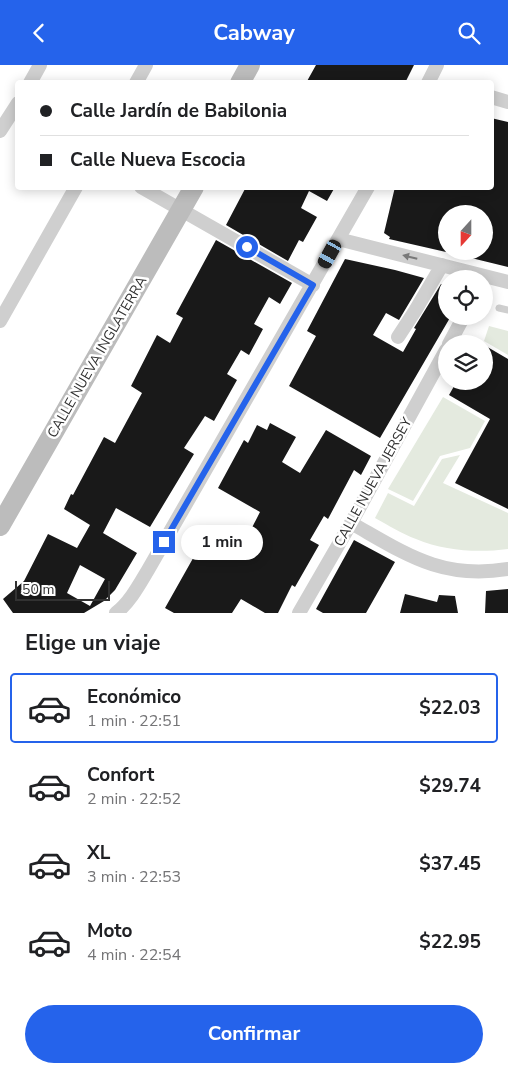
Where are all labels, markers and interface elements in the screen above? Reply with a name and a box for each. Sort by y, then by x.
text: Cabway [213,18,295,48]
icon: back [25,19,53,47]
icon: search [455,19,483,47]
text: Calle Jardín de Babilonia [70,98,287,124]
text: Calle Nueva Escocia [70,147,246,173]
north arrow [438,205,492,260]
map controls [438,205,493,390]
route start [236,236,258,258]
car [316,237,343,271]
one-way arrow [402,253,417,261]
button: locate [438,270,493,325]
street label: CALLE NUEVA INGLATERRA [43,273,151,441]
button: layers [438,335,493,390]
street label: CALLE NUEVA JERSEY [330,414,417,550]
callout: 1 min [182,525,264,559]
route end [153,531,175,553]
text: 1 min [201,531,243,553]
scale bar [15,578,110,601]
text: 50 m [22,580,54,599]
text: Elige un viaje [25,628,160,658]
text: Económico [87,684,181,710]
icon: car [27,686,72,731]
text: $22.03 [419,695,481,721]
text: 1 min · 22:51 [87,710,181,732]
text: Confort [87,762,154,788]
icon: car [27,764,72,809]
text: $29.74 [419,773,481,799]
text: 2 min · 22:52 [87,788,181,810]
text: XL [87,840,110,866]
icon: car [27,842,72,887]
text: $37.45 [419,851,481,877]
text: 3 min · 22:53 [87,866,181,888]
text: Moto [87,918,133,944]
icon: car [27,920,72,965]
text: $22.95 [419,929,481,955]
text: 4 min · 22:54 [87,944,181,966]
button: Confirmar [25,1005,483,1063]

